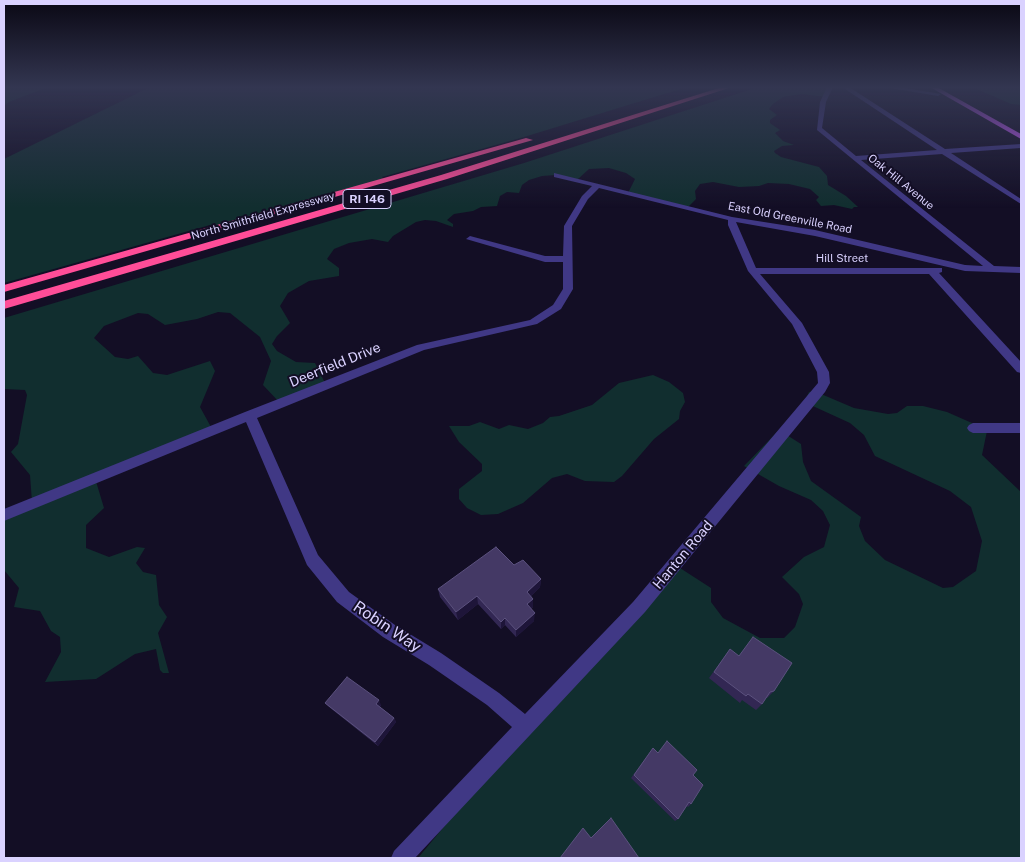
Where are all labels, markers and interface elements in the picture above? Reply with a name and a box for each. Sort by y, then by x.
street label: Oak Hill Avenue [865,151,937,213]
street label: North Smithfield Expressway [190,189,336,243]
road number: RI 146 [343,190,391,208]
street label: East Old Greenville Road [727,200,853,236]
street label: Hill Street [816,252,868,266]
street label: Deerfield Drive [287,339,383,391]
street label: Hanton Road [650,517,716,593]
street label: Robin Way [349,597,425,657]

